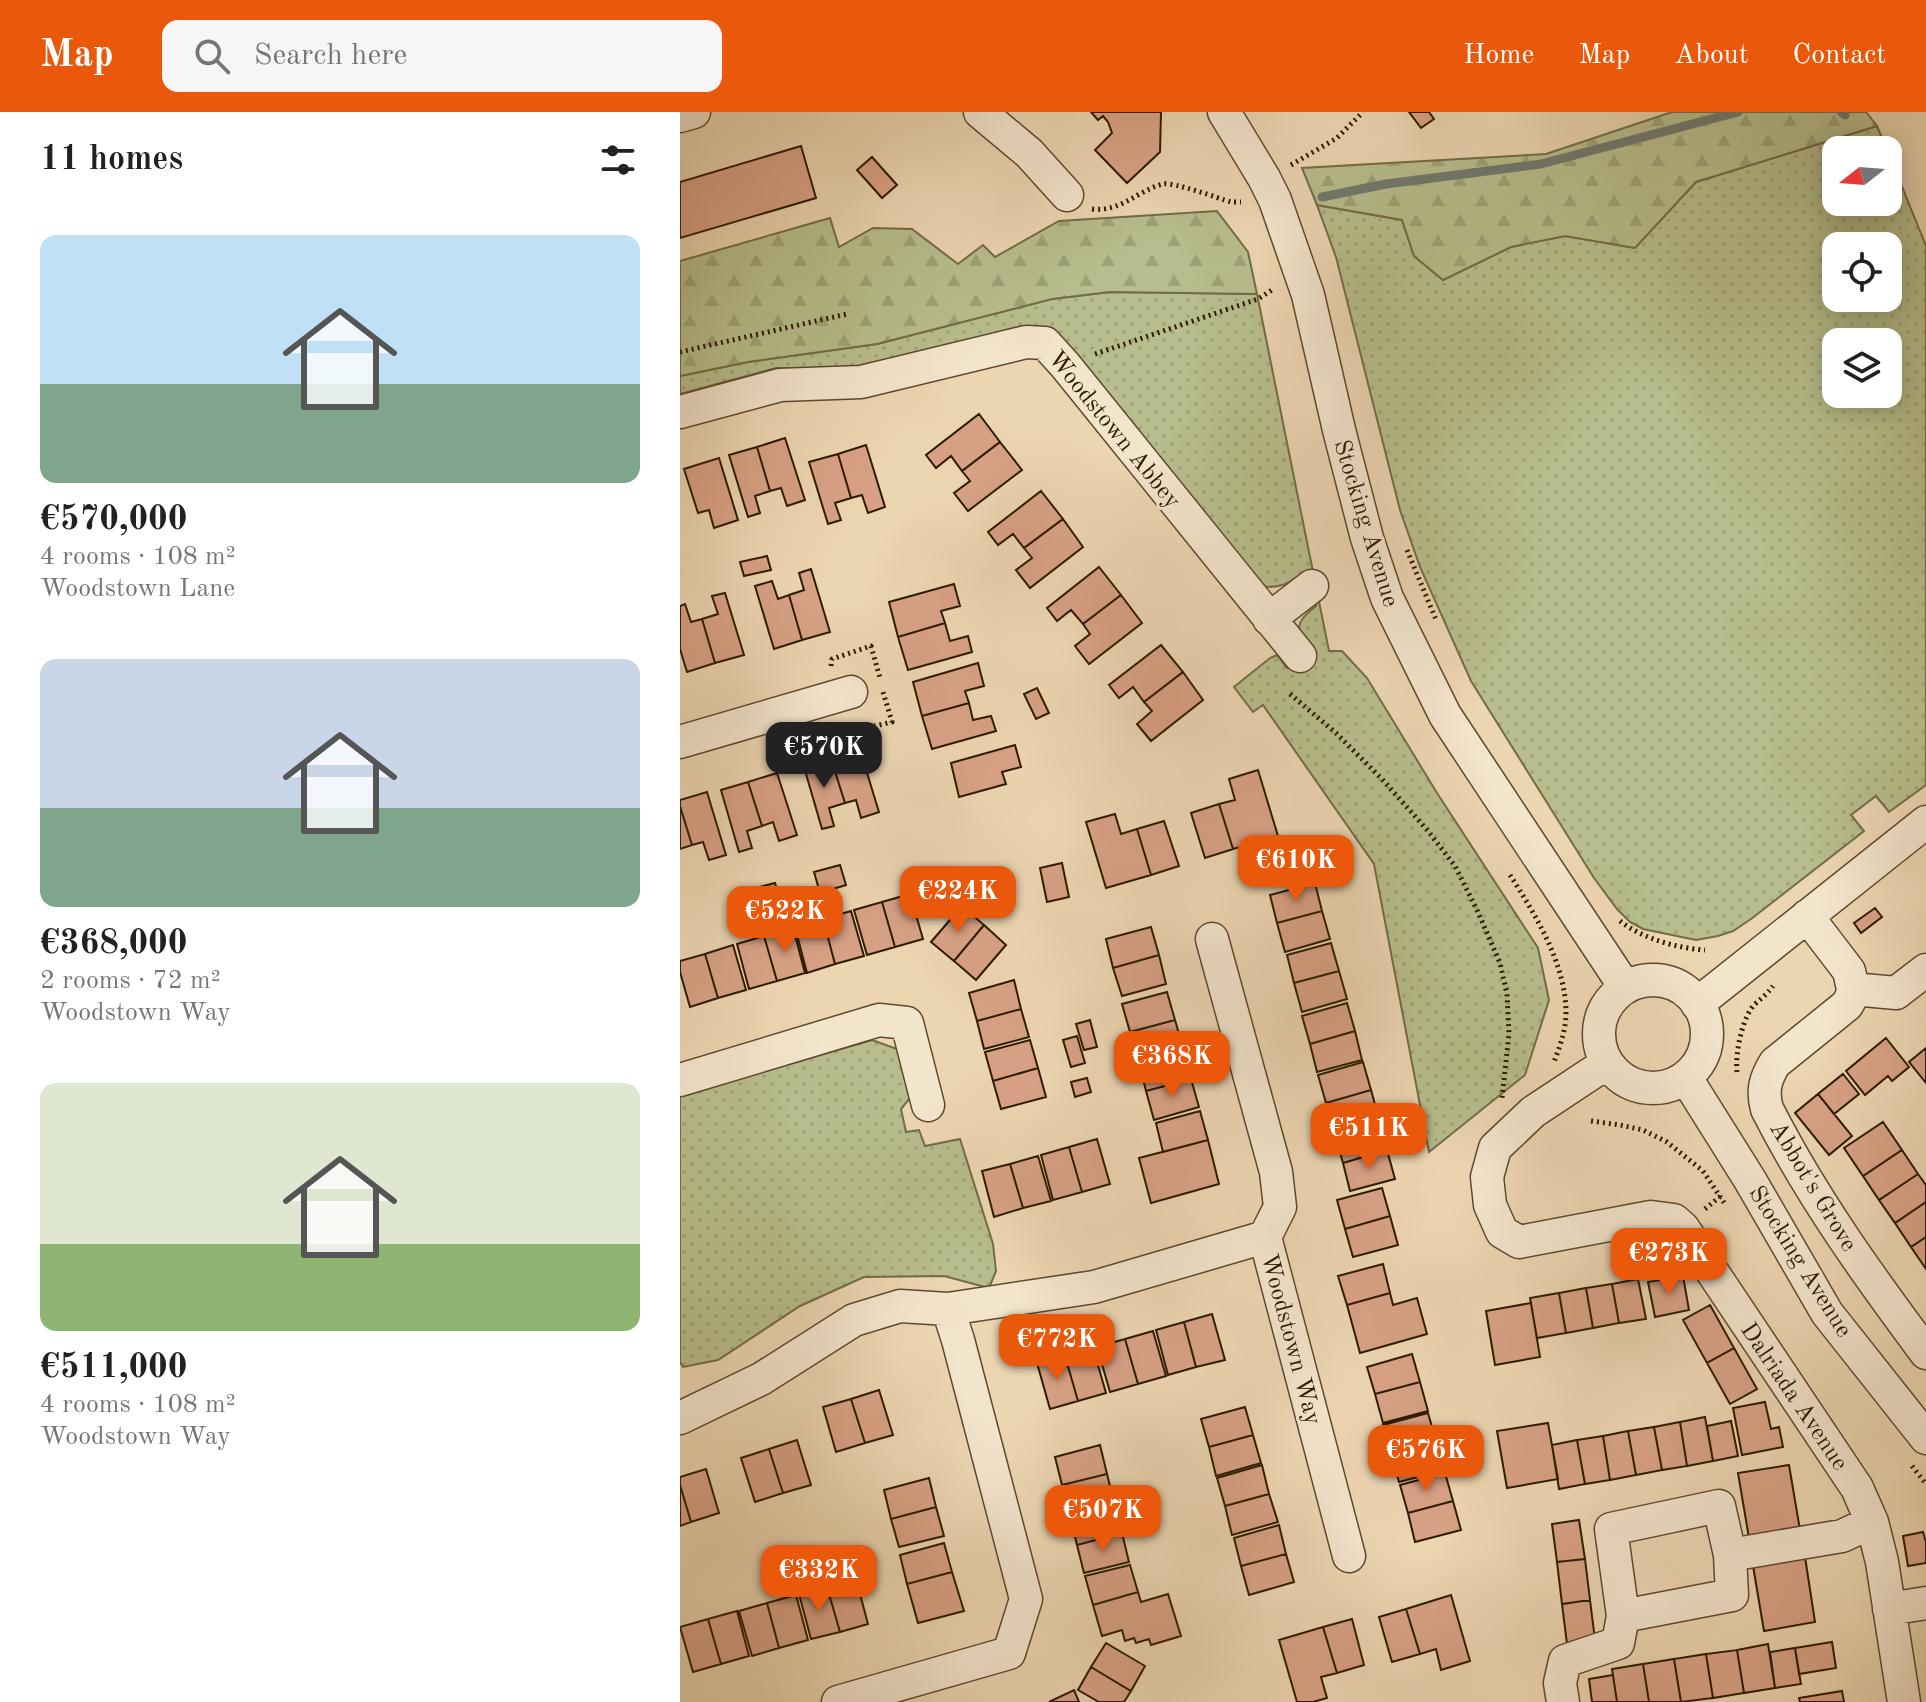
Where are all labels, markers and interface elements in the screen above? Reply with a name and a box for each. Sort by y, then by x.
search box [162,20,722,92]
icon: search [190,34,234,78]
text: Map [40,37,114,75]
text: Search here [254,41,407,71]
text: Home [1463,42,1534,70]
text: Map [1578,42,1630,70]
text: About [1674,42,1749,70]
text: Contact [1793,42,1886,70]
north arrow [1822,136,1902,216]
map controls [1822,136,1902,408]
icon: filters [596,138,640,182]
text: 11 homes [40,143,183,177]
button: locate [1822,232,1902,312]
icon: home [268,287,412,431]
button: layers [1822,328,1902,408]
street label: Woodstown Abbey [1043,347,1184,514]
street label: Stocking Avenue [1328,437,1402,610]
text: €570,000 [40,503,188,537]
text: 4 rooms · 108 m² [40,544,236,570]
text: Woodstown Lane [40,576,235,602]
icon: home [268,711,412,855]
pin: €570K [768,722,880,790]
text: €570K [784,735,864,761]
pin: €610K [1240,835,1352,903]
text: €610K [1256,848,1336,874]
pin: €224K [902,866,1014,934]
text: €224K [918,879,998,905]
pin: €522K [729,886,841,954]
text: €522K [745,899,825,925]
text: €368,000 [40,927,188,961]
text: 2 rooms · 72 m² [40,968,221,994]
text: Woodstown Way [40,1000,231,1026]
pin: €368K [1116,1031,1228,1099]
text: €368K [1132,1044,1212,1070]
pin: €511K [1313,1103,1425,1171]
text: €511K [1329,1116,1409,1142]
street label: Abbot's Grove [1764,1118,1860,1256]
icon: home [268,1135,412,1279]
street label: Stocking Avenue [1743,1182,1855,1342]
pin: €273K [1613,1228,1725,1296]
text: €273K [1629,1241,1709,1267]
street label: Woodstown Way [1256,1251,1325,1428]
pin: €772K [1001,1314,1113,1382]
street label: Dalriada Avenue [1735,1319,1852,1475]
text: €772K [1017,1327,1097,1353]
text: €511,000 [40,1351,188,1385]
text: 4 rooms · 108 m² [40,1392,236,1418]
text: Woodstown Way [40,1424,231,1450]
pin: €576K [1370,1425,1482,1493]
text: €576K [1386,1438,1466,1464]
pin: €507K [1047,1485,1159,1553]
text: €507K [1063,1498,1143,1524]
pin: €332K [763,1545,875,1613]
text: €332K [779,1558,859,1584]

